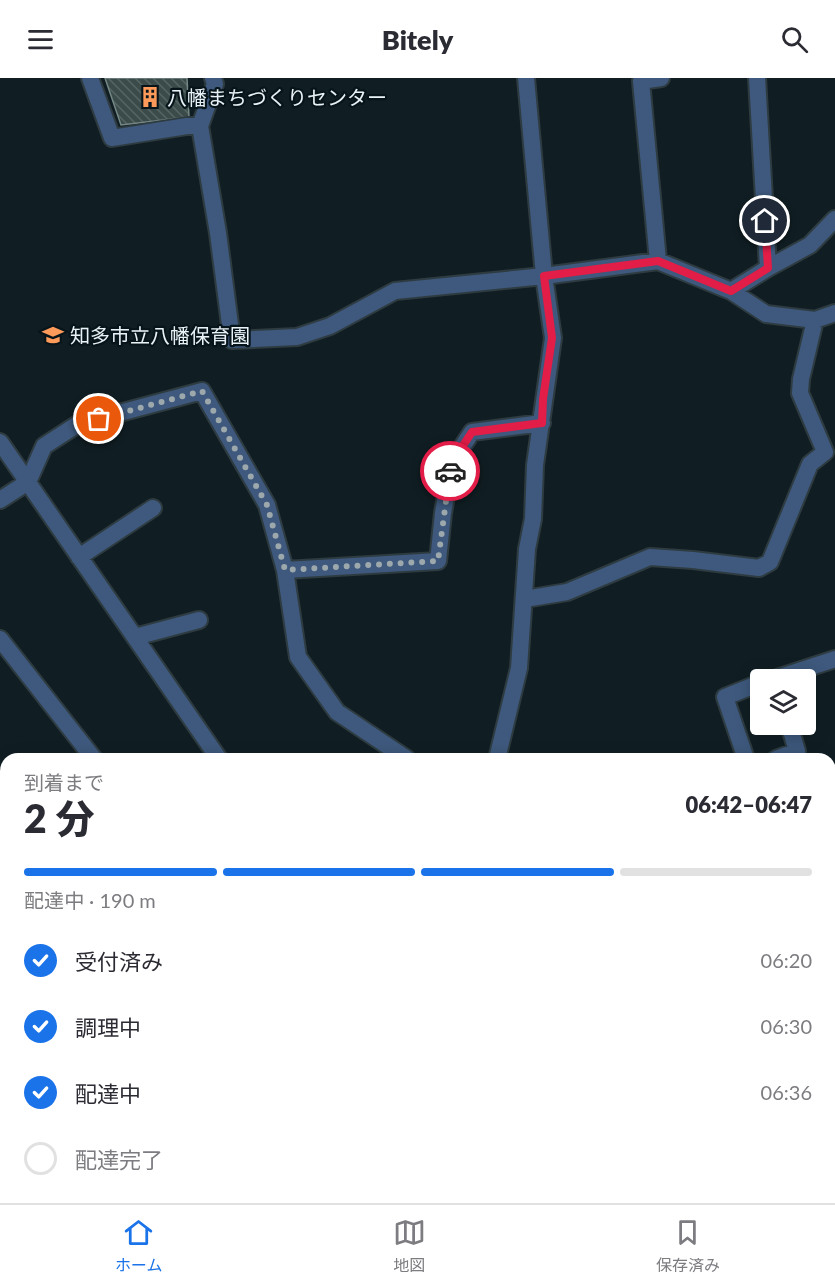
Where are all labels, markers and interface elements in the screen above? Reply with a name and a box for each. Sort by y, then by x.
icon: menu [24,23,57,56]
text: Bitely [382,23,453,56]
icon: search [778,23,811,56]
building icon: 八幡まちづくりセンター [138,85,162,109]
place label: 八幡まちづくりセンター [167,85,387,109]
pin [739,195,790,246]
icon: home [748,204,781,237]
school or university icon: 知多市立八幡保育園 [41,323,65,347]
place label: 知多市立八幡保育園 [70,323,250,347]
pin [73,393,124,444]
icon: bag [82,402,115,435]
courier [420,441,480,501]
icon: car [434,455,467,488]
map controls [750,669,816,735]
button: layers [750,669,816,735]
text: 到着まで [24,770,104,794]
text: 06:42–06:47 [686,791,812,818]
text: 2 分 [24,795,95,841]
text: 配達中 · 190 m [24,888,156,912]
icon: check [24,944,57,977]
text: 受付済み [75,948,163,975]
text: 06:20 [761,948,812,972]
icon: check [24,1010,57,1043]
text: 調理中 [75,1014,141,1041]
text: 06:30 [761,1014,812,1038]
icon: check [24,1076,57,1109]
text: 配達中 [75,1080,141,1107]
text: 06:36 [761,1080,812,1104]
text: 配達完了 [75,1146,163,1173]
tab: ホーム [115,1216,163,1276]
tab: 地図 [393,1216,426,1276]
tab: 保存済み [656,1216,720,1276]

